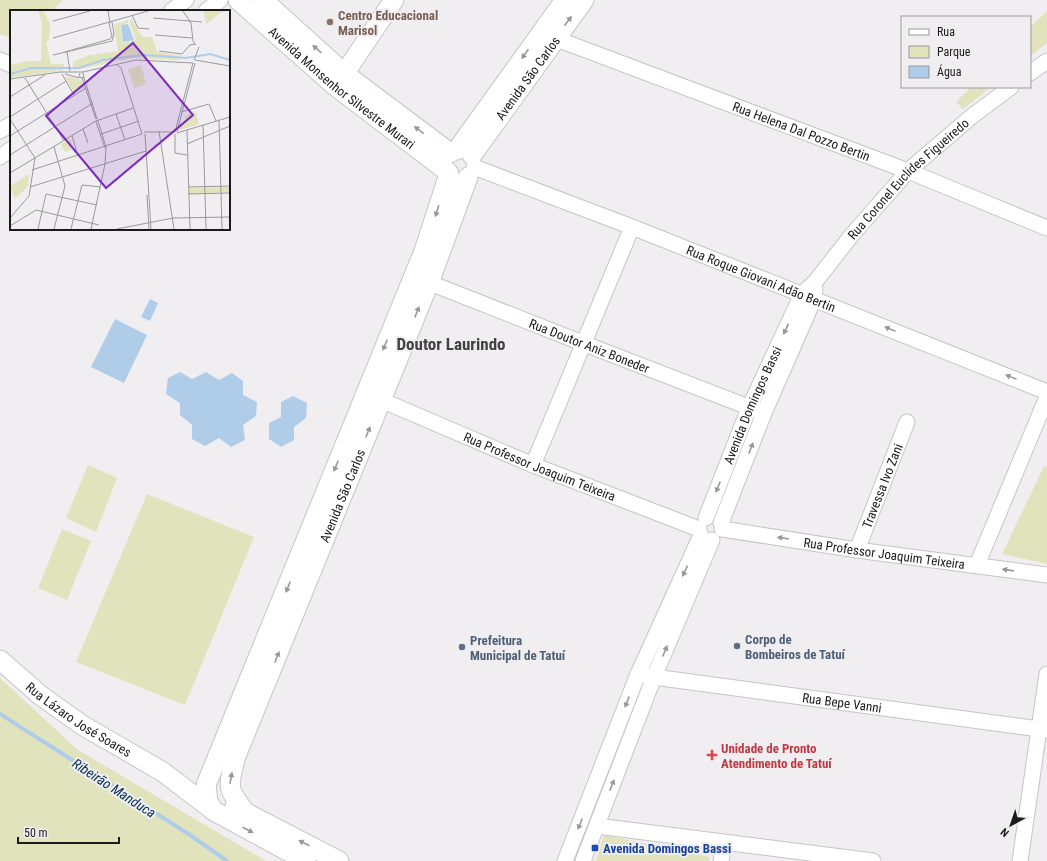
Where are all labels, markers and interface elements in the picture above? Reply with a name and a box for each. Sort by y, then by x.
place label: Centro Educacional Marisol [338,8,438,38]
inset map [10,10,230,230]
one-way arrow [563,15,572,26]
legend [901,16,1031,88]
marker: Centro Educacional Marisol [325,17,335,27]
street label: Avenida Monsenhor Silvestre Murari [265,24,418,152]
text: Rua [937,25,955,39]
street label: Avenida São Carlos [493,34,563,123]
one-way arrow [312,44,323,53]
text: Parque [937,45,971,59]
one-way arrow [521,48,529,59]
text: Água [937,64,962,79]
street label: Rua Helena Dal Pozzo Bertin [730,99,872,164]
street label: Rua Coronel Euclides Figueiredo [845,115,972,242]
one-way arrow [414,125,425,134]
one-way arrow [434,205,440,217]
street label: Rua Roque Giovani Adão Bertin [684,242,838,315]
one-way arrow [414,305,420,317]
street label: Rua Doutor Aniz Boneder [527,316,652,376]
one-way arrow [782,324,788,336]
one-way arrow [884,326,896,332]
district label: Doutor Laurindo [396,334,506,354]
one-way arrow [382,340,388,351]
street label: Avenida Domingos Bassi [721,344,785,466]
one-way arrow [1004,374,1016,380]
one-way arrow [365,427,371,438]
street label: Rua Professor Joaquim Teixeira [461,429,618,504]
one-way arrow [748,441,754,453]
street label: Travessa Ivo Zani [859,442,906,530]
street label: Avenida São Carlos [317,447,368,545]
one-way arrow [333,460,339,472]
one-way arrow [715,482,721,493]
one-way arrow [777,535,789,541]
street label: Rua Professor Joaquim Teixeira [802,535,966,572]
one-way arrow [682,565,688,576]
one-way arrow [1002,567,1014,573]
one-way arrow [284,581,290,593]
place label: Corpo de Bombeiros de Tatuí [745,632,847,662]
place label: Prefeitura Municipal de Tatuí [470,633,567,663]
marker: Corpo de Bombeiros de Tatuí [732,641,742,651]
marker: Prefeitura Municipal de Tatuí [457,642,467,652]
one-way arrow [662,646,668,657]
one-way arrow [274,650,280,662]
street label: Rua Lázaro José Soares [23,679,134,760]
street label: Rua Bepe Vanni [801,690,883,716]
one-way arrow [623,697,629,709]
place label: Unidade de Pronto Atendimento de Tatuí [721,741,833,771]
marker: Unidade de Pronto Atendimento de Tatuí [706,749,718,761]
water label: Ribeirão Manduca [69,755,159,821]
one-way arrow [228,772,234,784]
one-way arrow [610,779,616,791]
north arrow [991,805,1031,845]
one-way arrow [577,818,583,830]
scale bar [18,819,119,845]
text: N [998,825,1012,839]
text: 50 m [24,826,48,840]
one-way arrow [242,827,254,833]
one-way arrow [298,840,310,846]
place label: Avenida Domingos Bassi [603,841,731,856]
marker: Avenida Domingos Bassi [590,843,600,853]

